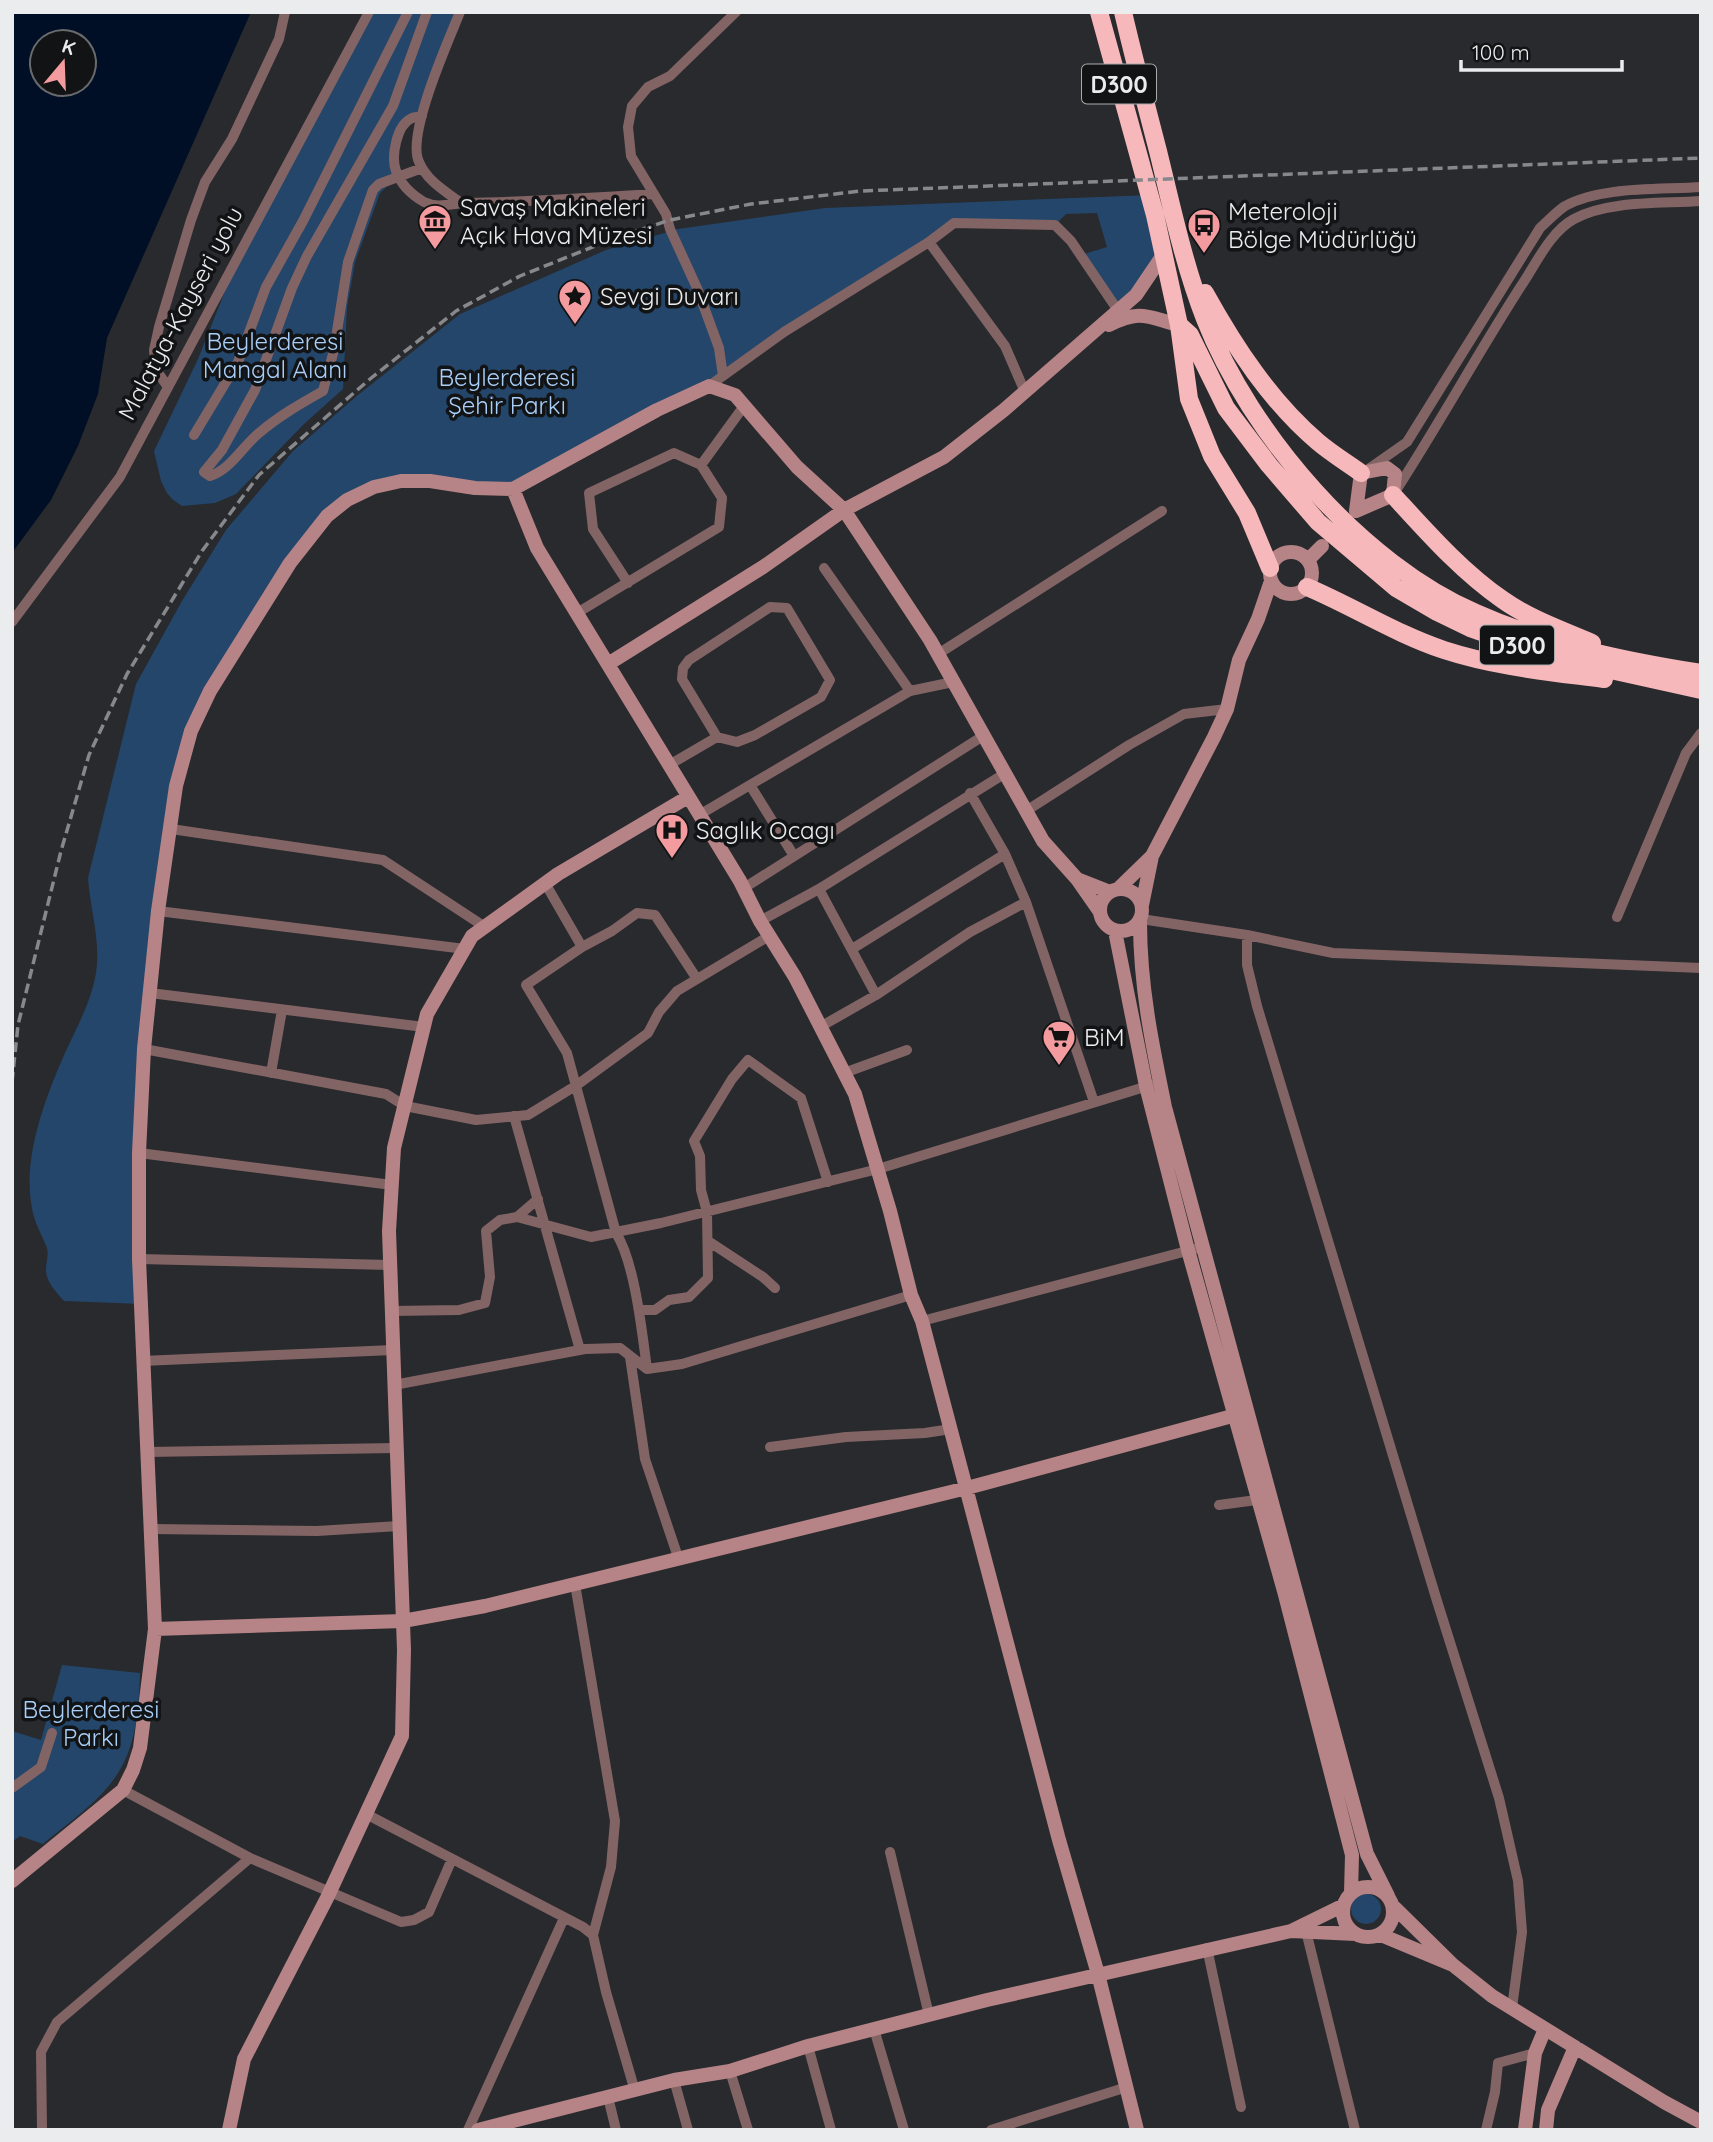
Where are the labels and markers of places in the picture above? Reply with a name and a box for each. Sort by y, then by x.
place label: Savaş Makineleri Açık Hava Müzesi [460,192,652,250]
place label: Meteroloji Bölge Müdürlüğü [1228,196,1417,254]
museum icon: Savaş Makineleri Açık Hava Müzesi [416,202,454,251]
bus stop icon: Meteroloji Bölge Müdürlüğü [1185,206,1223,255]
place icon: Sevgi Duvarı [556,277,594,326]
place label: Sevgi Duvarı [600,281,739,311]
hospital icon: Saglık Ocagı [653,811,691,860]
place label: Saglık Ocagı [696,815,835,845]
supermarket icon: BiM [1040,1018,1078,1067]
place label: BiM [1084,1022,1125,1052]

